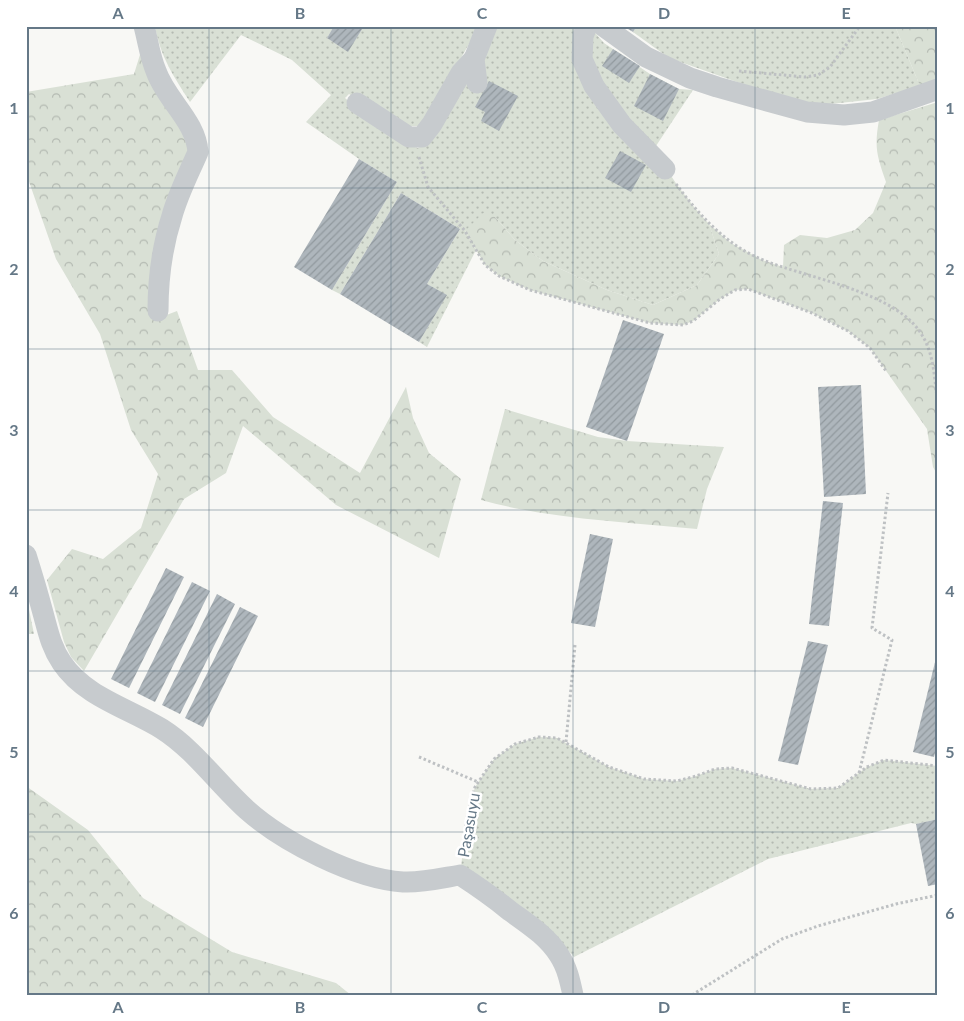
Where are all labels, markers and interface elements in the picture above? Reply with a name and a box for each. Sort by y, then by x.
text: A [111,3,124,22]
text: B [295,3,305,22]
text: C [477,3,488,22]
text: D [658,3,670,22]
text: E [841,3,851,22]
text: 1 [9,98,19,117]
text: 1 [945,98,955,117]
text: 2 [9,259,19,278]
text: 2 [945,259,955,278]
text: 3 [9,420,19,439]
text: 3 [945,420,955,439]
text: 4 [9,581,19,600]
text: 4 [945,581,955,600]
text: 5 [9,742,19,761]
text: 5 [945,742,955,761]
street label: Paşasuyu [453,791,483,859]
text: 6 [9,903,19,922]
text: 6 [945,903,955,922]
text: A [111,997,124,1016]
text: B [295,997,305,1016]
text: C [477,997,488,1016]
text: D [658,997,670,1016]
text: E [841,997,851,1016]

